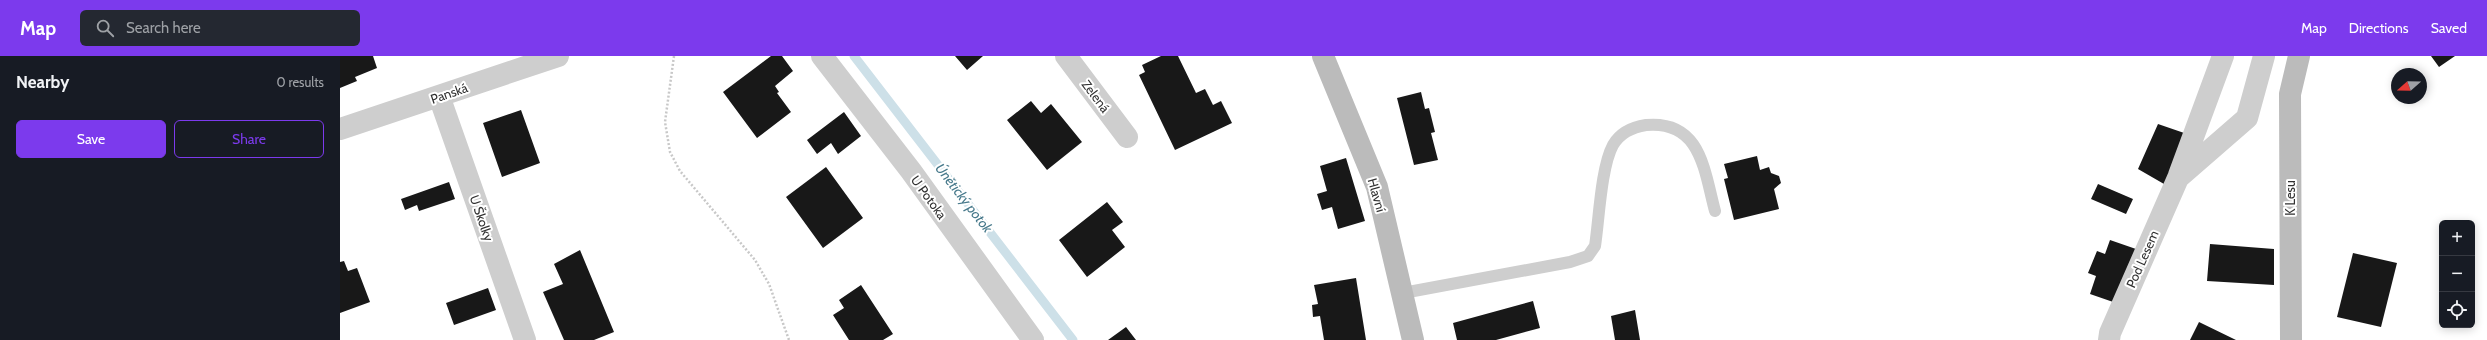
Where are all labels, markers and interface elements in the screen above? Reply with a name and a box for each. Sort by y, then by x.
search box [80,10,360,46]
text: Map [20,17,56,40]
icon: search [94,17,116,39]
text: Search here [126,19,201,37]
text: Map [2301,19,2327,37]
text: Directions [2349,19,2409,37]
text: Saved [2431,19,2467,37]
north arrow [2391,68,2427,104]
text: Nearby [16,72,69,92]
text: 0 results [276,74,324,90]
street label: Zelená [1079,77,1114,116]
street label: Panská [428,79,470,107]
button: Save [16,120,166,158]
button: Share [174,120,324,158]
water label: Únětický potok [931,160,997,237]
street label: U Potoka [908,172,951,223]
street label: Hlavní [1365,176,1390,214]
street label: K Lesu [2282,180,2298,216]
street label: U Školky [467,192,498,244]
map controls [2439,220,2475,328]
button: + [2439,220,2475,256]
street label: Pod Lesem [2122,228,2162,290]
button: − [2439,256,2475,292]
button: locate [2439,292,2475,328]

